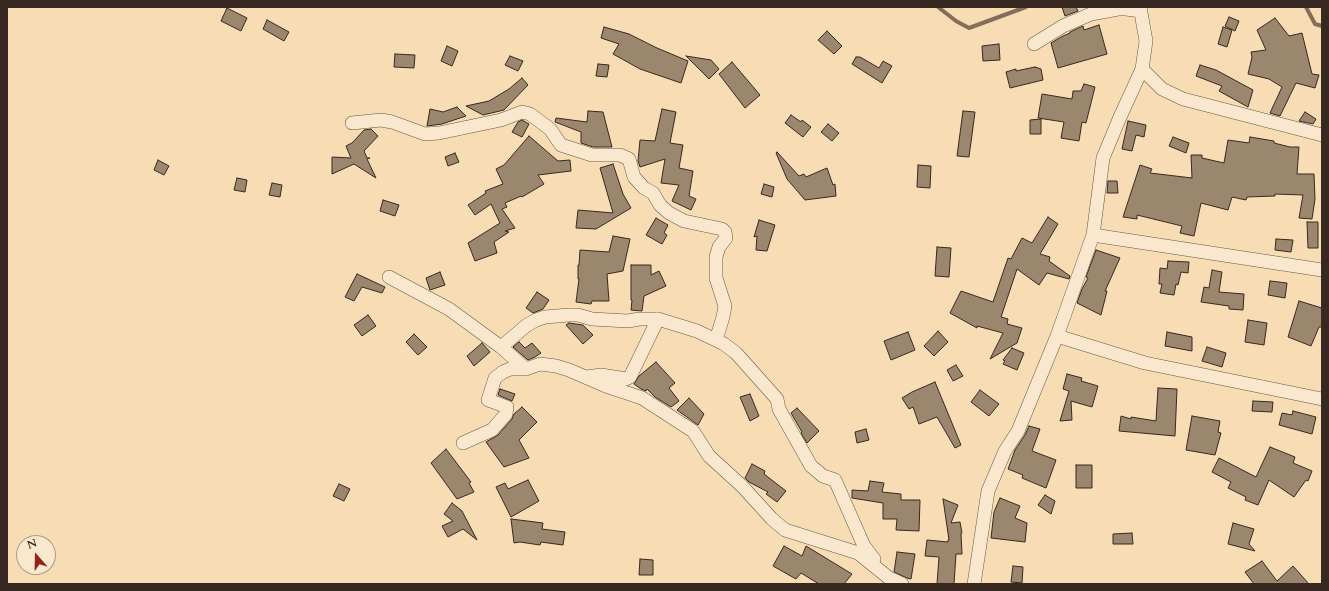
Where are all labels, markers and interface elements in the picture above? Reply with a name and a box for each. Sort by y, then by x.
north arrow [16,535,56,575]
text: N [25,536,39,553]

